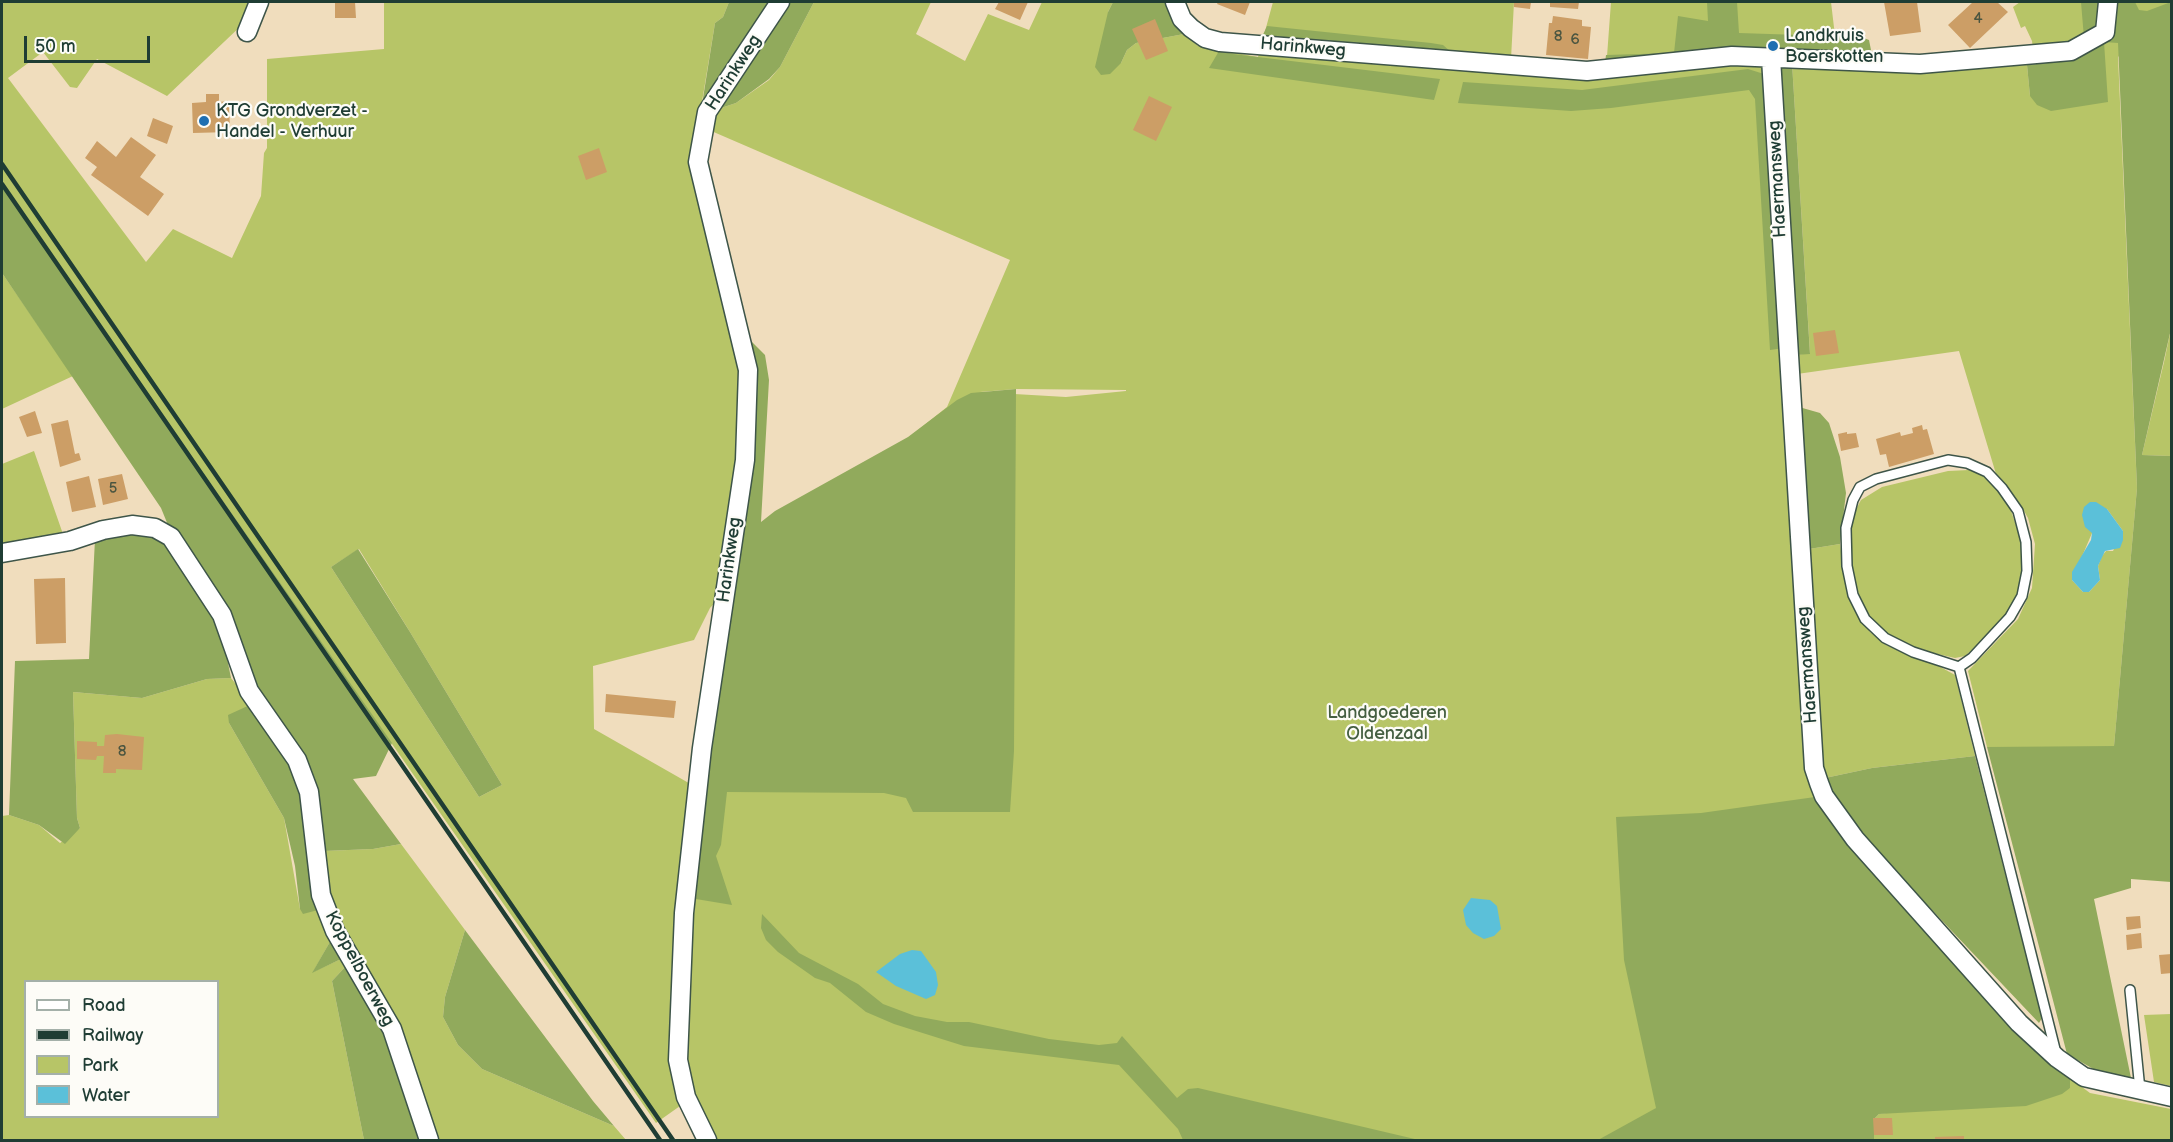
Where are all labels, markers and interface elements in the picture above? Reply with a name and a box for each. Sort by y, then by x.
house number: 4 [1973,10,1983,28]
scale bar [27,24,153,62]
place label: Landkruis Boerskotten [1785,25,1883,68]
house number: 8 [1554,28,1562,46]
street label: Harinkweg [702,31,766,115]
house number: 6 [1570,31,1580,49]
street label: Harinkweg [1259,33,1347,63]
text: 50 m [35,36,76,57]
marker: Landkruis Boerskotten [1766,39,1780,53]
place label: KTG Grondverzet - Handel - Verhuur [216,100,368,142]
marker: KTG Grondverzet - Handel - Verhuur [197,114,211,128]
street label: Haermansweg [1764,120,1792,238]
house number: 5 [109,480,117,498]
street label: Harinkweg [713,516,747,604]
street label: Haermansweg [1793,606,1823,724]
park label: Landgoederen Oldenzaal [1327,702,1447,744]
house number: 8 [118,743,126,761]
street label: Koppelboerweg [319,908,399,1030]
legend [24,980,219,1118]
text: Road [82,995,126,1016]
text: Railway [82,1025,144,1046]
text: Park [82,1055,118,1076]
text: Water [82,1085,130,1106]

